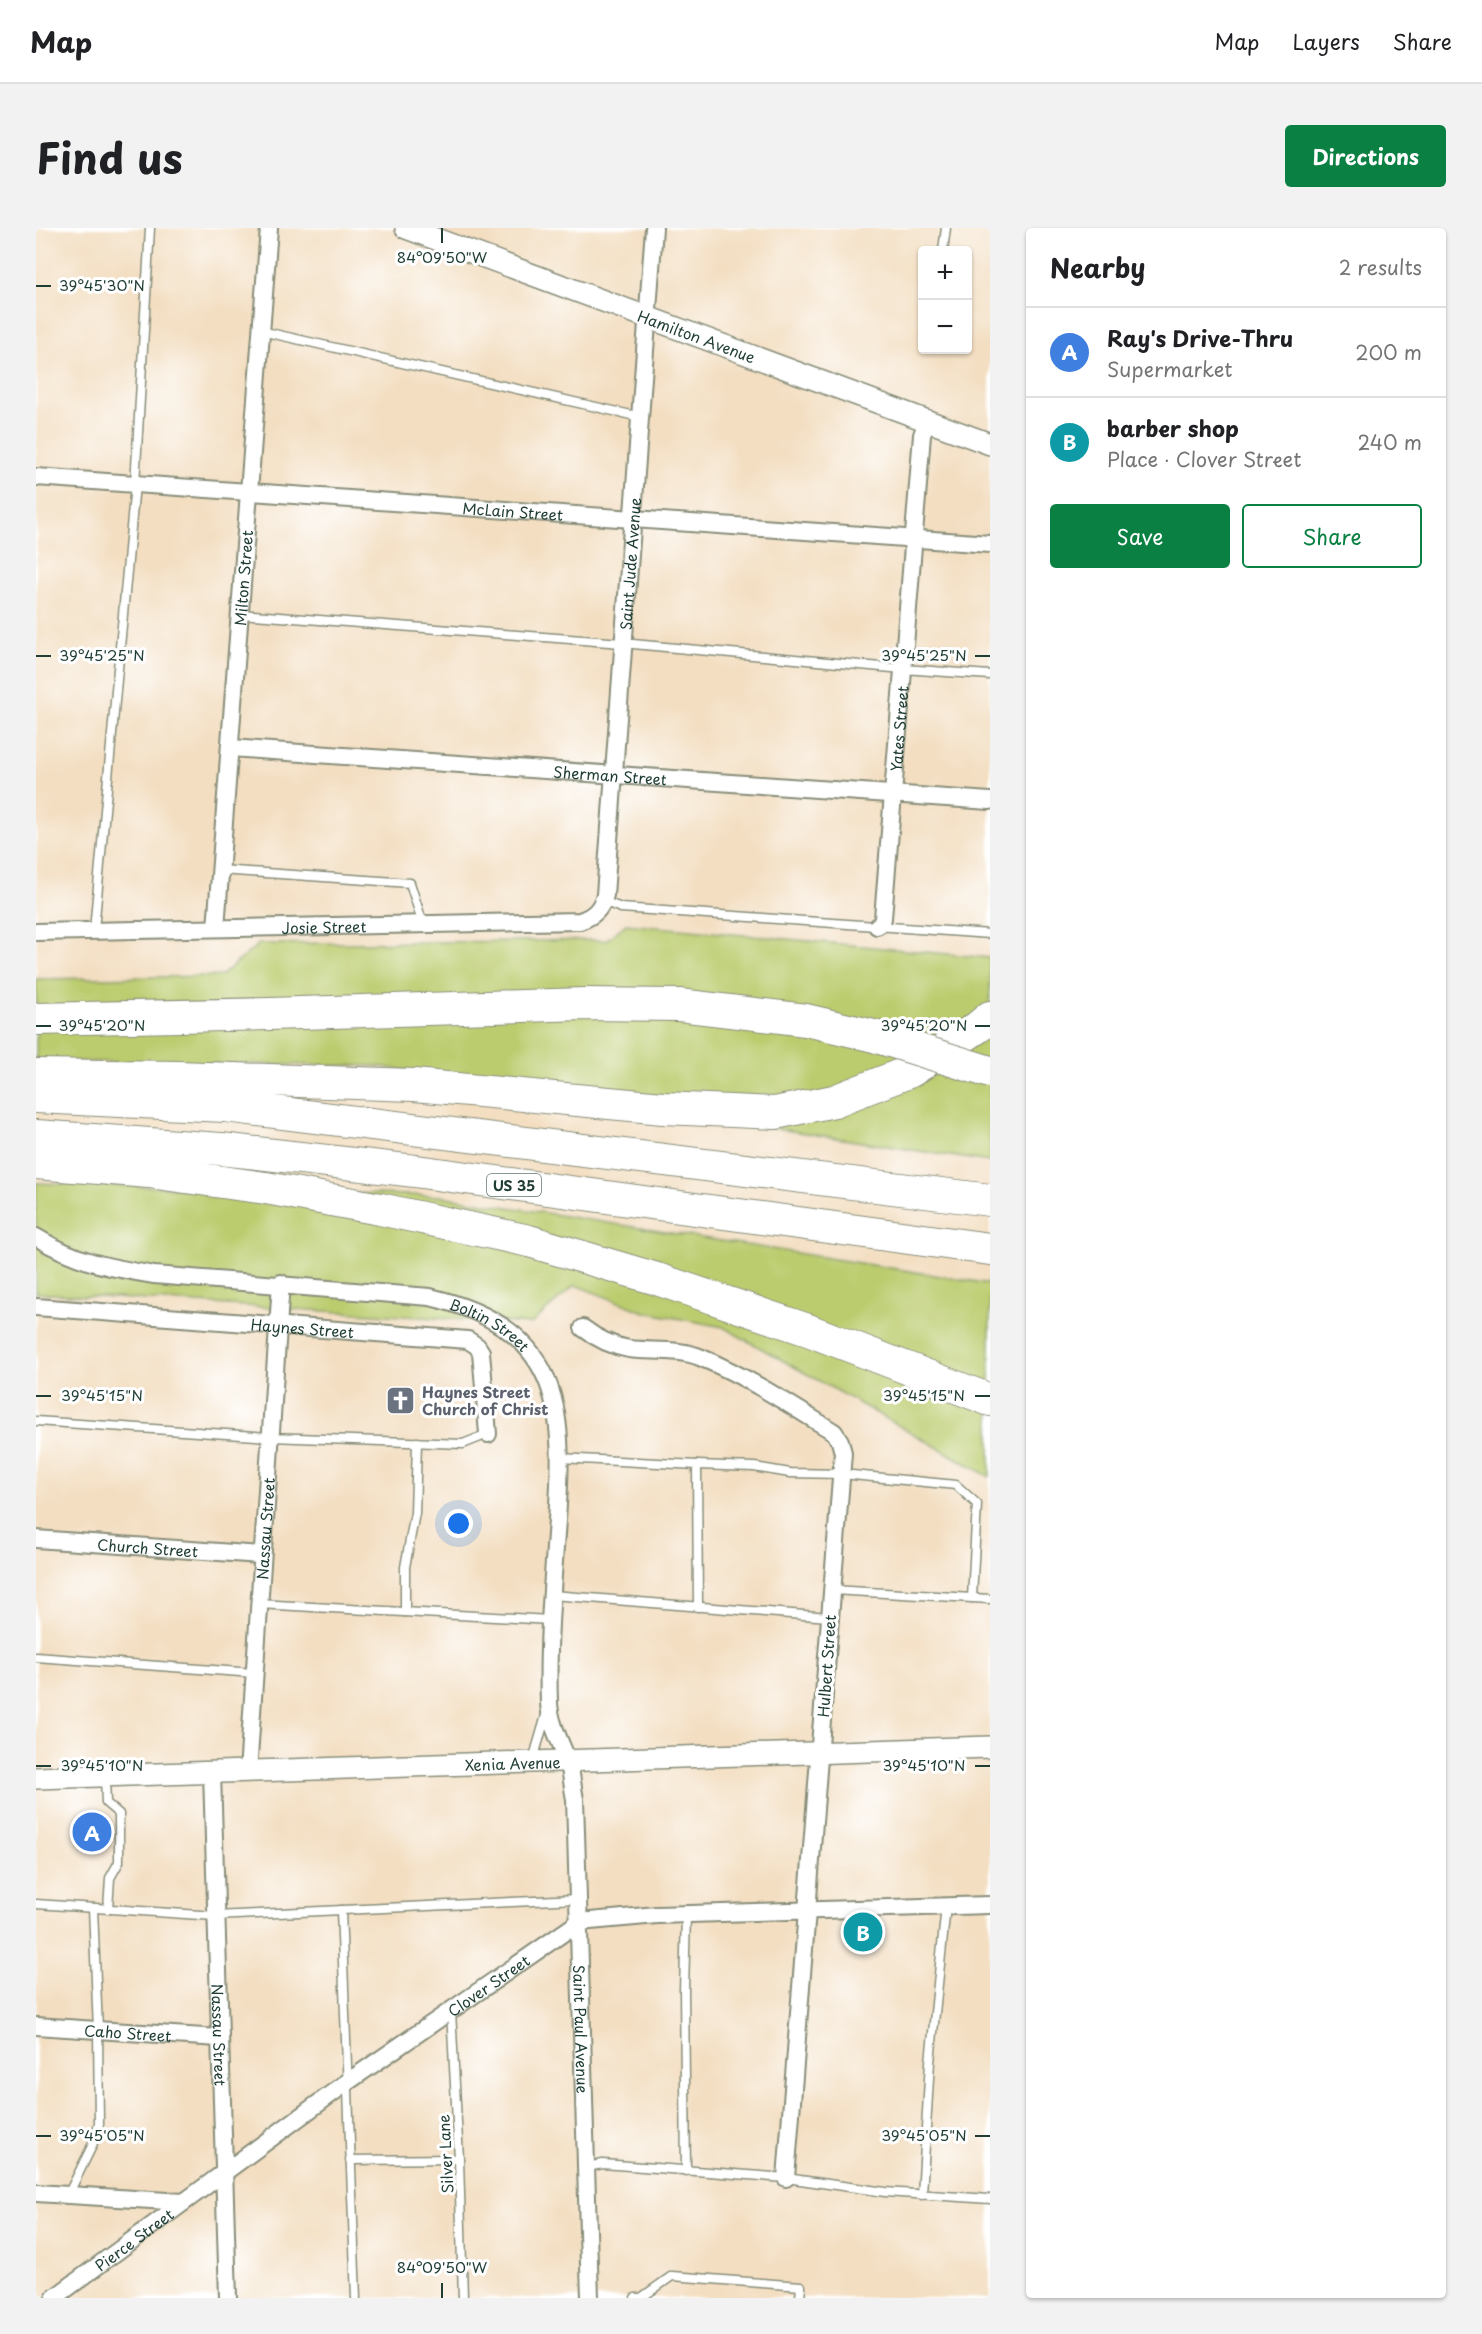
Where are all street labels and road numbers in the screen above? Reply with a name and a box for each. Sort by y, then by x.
street label: Hamilton Avenue [635,303,759,368]
street label: McLain Street [462,495,564,525]
street label: Saint Jude Avenue [613,497,646,631]
street label: Milton Street [227,529,258,627]
street label: Yates Street [883,685,913,772]
street label: Sherman Street [553,759,668,790]
street label: Josie Street [281,914,367,939]
road number: US 35 [487,1174,541,1196]
street label: Boltin Street [447,1292,536,1356]
street label: Haynes Street [250,1312,355,1343]
street label: Nassau Street [250,1477,279,1580]
street label: Church Street [96,1532,199,1562]
street label: Hulbert Street [811,1614,841,1718]
street label: Xenia Avenue [465,1749,561,1776]
street label: Clover Street [442,1948,534,2021]
street label: Saint Paul Avenue [568,1964,595,2094]
street label: Nassau Street [207,1983,233,2086]
street label: Caho Street [83,2018,172,2046]
street label: Silver Lane [431,2114,459,2194]
street label: Pierce Street [89,2202,178,2276]

